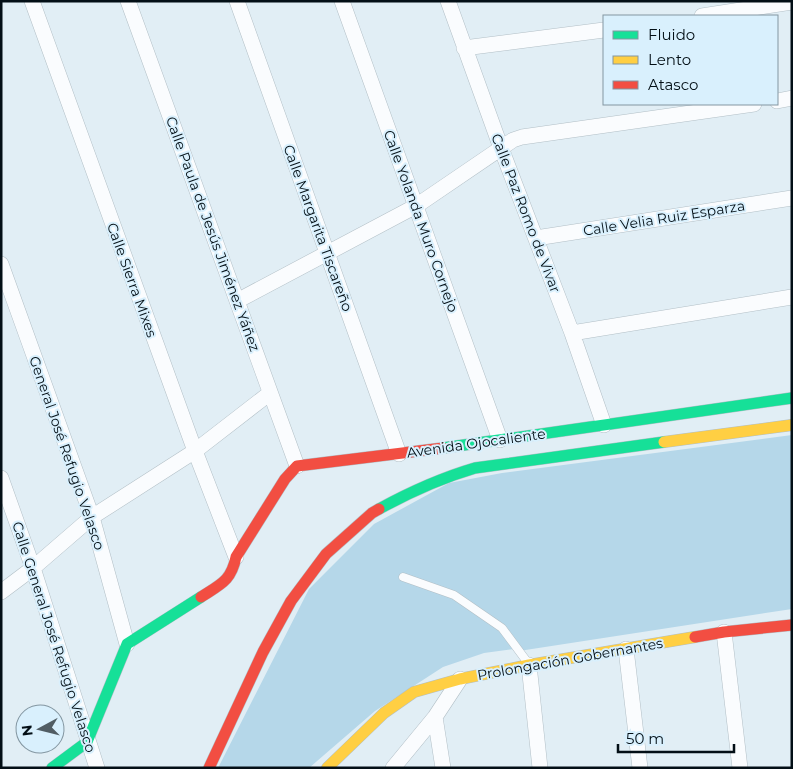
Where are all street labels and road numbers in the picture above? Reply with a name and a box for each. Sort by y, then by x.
street label: Calle Paula de Jesús Jiménez Yáñez [162,114,264,354]
street label: Calle Yolanda Muro Cornejo [380,127,462,315]
street label: Calle Paz Romo de Vivar [487,131,565,295]
street label: Calle Margarita Tiscareño [279,142,357,314]
street label: Calle Velia Ruiz Esparza [582,196,746,240]
street label: Calle Sierra Mixes [103,220,161,340]
street label: General José Refugio Velasco [25,354,109,553]
street label: Avenida Ojocaliente [405,424,547,462]
street label: Calle General José Refugio Velasco [8,519,100,755]
street label: Prolongación Gobernantes [476,634,664,684]

